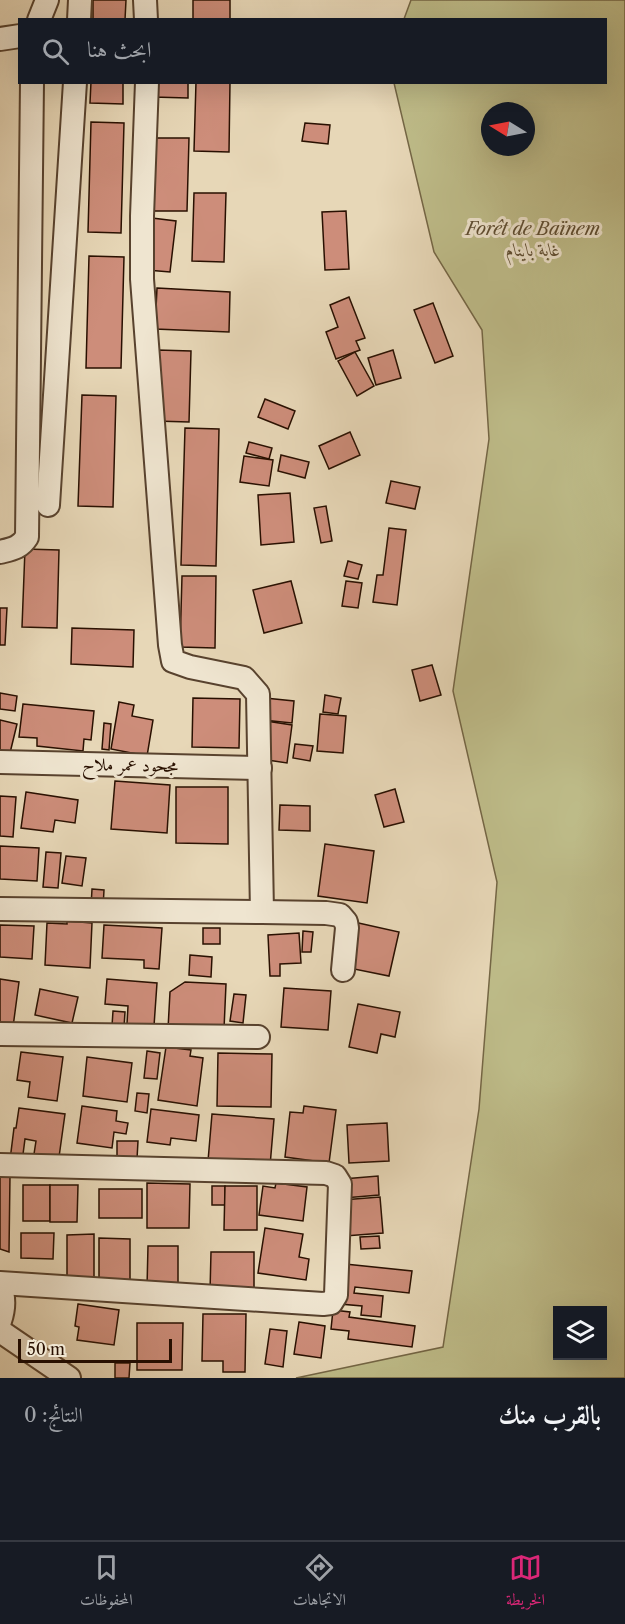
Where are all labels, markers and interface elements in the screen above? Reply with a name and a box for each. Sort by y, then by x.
search box [18,18,607,84]
icon: search [39,35,72,68]
text: ابحث هنا [87,36,152,63]
north arrow [481,102,535,156]
park label: Forêt de Baïnem غابة باينام [464,218,600,266]
street label: مجحود عمر ملاح [82,753,178,782]
map controls [553,1306,607,1360]
button: layers [553,1306,607,1360]
scale bar [18,1336,172,1364]
text: 50 m [27,1339,65,1359]
text: بالقرب منك [498,1399,601,1431]
text: النتائج: 0 [24,1403,83,1427]
tab: المحفوظات [80,1551,133,1615]
tab: الاتجاهات [293,1551,346,1615]
tab: الخريطة [506,1551,545,1615]

